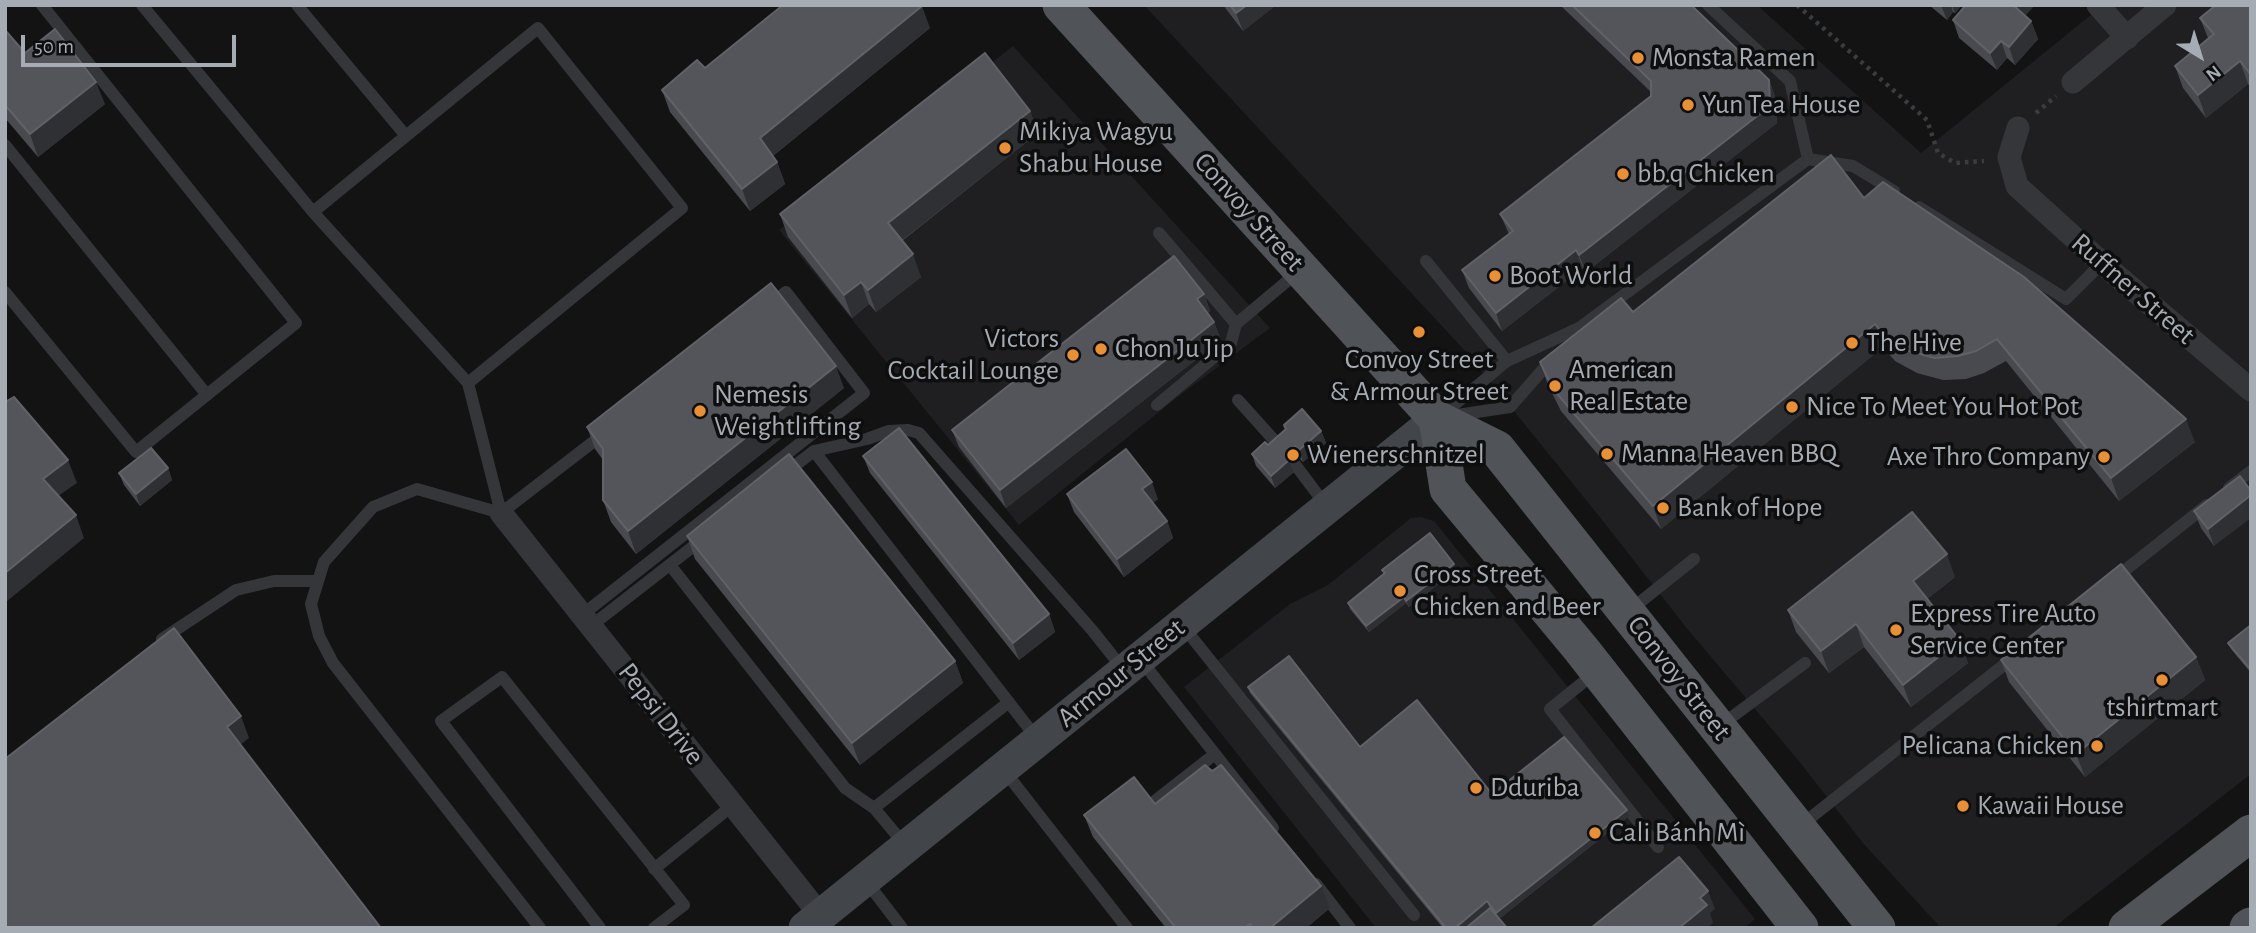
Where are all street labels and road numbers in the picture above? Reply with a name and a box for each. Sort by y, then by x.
street label: Convoy Street [1187,146,1311,278]
street label: Ruffner Street [2064,226,2202,352]
street label: Convoy Street [1620,609,1738,747]
street label: Armour Street [1050,611,1192,735]
street label: Pepsi Drive [611,656,711,772]

